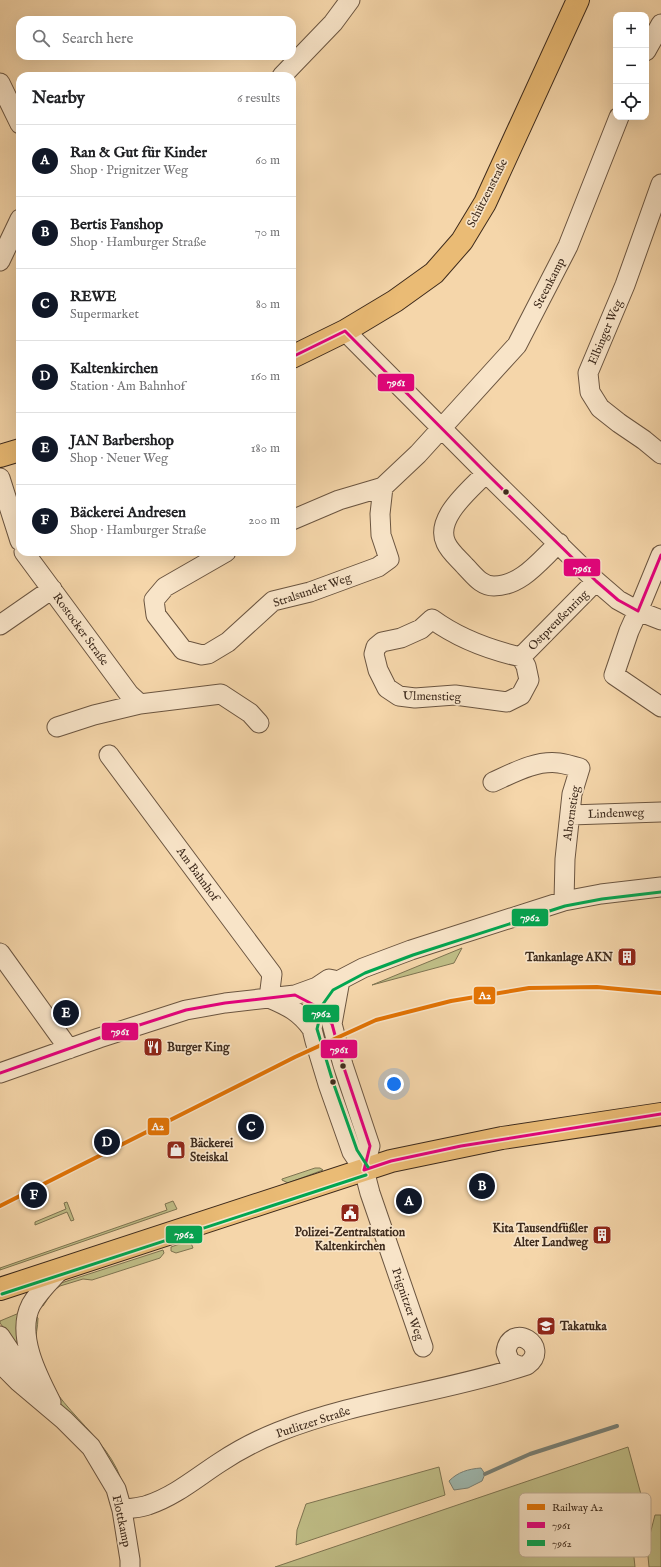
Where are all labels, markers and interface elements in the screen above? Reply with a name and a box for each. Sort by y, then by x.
map controls [613,12,649,120]
button: + [613,12,649,48]
search box [16,16,296,60]
icon: search [30,27,52,49]
text: Search here [62,29,133,48]
button: − [613,48,649,84]
button: locate [613,84,649,120]
text: Nearby [32,88,85,109]
text: 6 results [237,90,280,107]
text: Ran & Gut für Kinder [70,143,207,162]
text: A [41,152,49,169]
text: 60 m [255,152,280,169]
street label: Schützenstraße [464,156,511,230]
text: Shop · Prignitzer Weg [70,162,188,179]
text: Bertis Fanshop [70,215,163,234]
text: B [41,224,49,241]
text: 70 m [255,224,280,241]
text: Shop · Hamburger Straße [70,234,206,251]
street label: Steenkamp [530,255,570,312]
text: REWE [70,287,116,306]
text: C [40,296,50,313]
text: 80 m [256,296,280,313]
street label: Elbinger Weg [585,297,626,367]
text: Supermarket [70,306,139,323]
text: Kaltenkirchen [70,359,158,378]
text: D [40,368,50,385]
text: 160 m [250,368,280,385]
line badge: 7961 [377,373,415,392]
text: 7961 [387,376,405,390]
text: Station · Am Bahnhof [70,378,185,395]
text: JAN Barbershop [70,431,174,450]
text: E [40,440,50,457]
text: 180 m [251,440,280,457]
text: Shop · Neuer Weg [70,450,168,467]
unlabelled marker [501,487,511,497]
text: Bäckerei Andresen [70,503,186,522]
text: F [41,512,49,529]
text: 200 m [248,512,280,529]
text: Shop · Hamburger Straße [70,522,206,539]
line badge: 7961 [563,558,601,577]
text: 7961 [573,562,591,576]
street label: Stralsunder Weg [271,570,354,611]
street label: Ostpreußenring [525,587,593,654]
street label: Rostocker Straße [49,590,112,669]
street label: Ulmenstieg [403,688,462,705]
street label: Ahornstieg [560,784,583,843]
street label: Lindenweg [588,805,645,822]
street label: Am Bahnhof [172,844,224,906]
line badge: 7962 [511,908,549,927]
text: 7962 [520,911,541,925]
building icon: Tankanlage AKN [616,946,638,968]
place label: Tankanlage AKN [524,950,614,966]
line badge: A2 [473,986,496,1005]
text: A2 [478,989,492,1003]
pin: E [53,998,79,1028]
line badge: 7962 [302,1004,340,1023]
text: 7962 [311,1007,332,1021]
line badge: 7961 [101,1022,139,1041]
text: 7961 [111,1025,129,1039]
restaurant icon: Burger King [142,1036,164,1058]
line badge: 7961 [320,1039,358,1059]
place label: Burger King [167,1040,230,1056]
text: 7961 [330,1043,348,1057]
unlabelled marker [338,1061,348,1071]
your location [384,1074,404,1094]
unlabelled marker [328,1077,338,1087]
pin: C [238,1112,264,1142]
line badge: A2 [147,1117,170,1136]
text: A2 [151,1120,165,1134]
pin: D [94,1127,120,1157]
place label: Bäckerei Steiskal [190,1136,234,1165]
shop icon: Bäckerei Steiskal [165,1139,187,1161]
pin: B [469,1171,495,1201]
pin: F [21,1180,47,1210]
pin: A [396,1186,422,1216]
public building icon: Polizei-Zentralstation Kaltenkirchen [339,1202,361,1224]
place label: Kita Tausendfüßler Alter Landweg [493,1221,589,1251]
building icon: Kita Tausendfüßler Alter Landweg [591,1224,613,1246]
line badge: 7962 [165,1225,203,1244]
place label: Polizei-Zentralstation Kaltenkirchen [295,1225,406,1254]
text: 7962 [174,1228,195,1242]
street label: Prignitzer Weg [388,1266,427,1343]
school or university icon: Takatuka [535,1315,557,1337]
place label: Takatuka [559,1319,607,1334]
street label: Putlitzer Straße [274,1403,353,1442]
legend [519,1493,651,1557]
street label: Flottkamp [108,1494,134,1549]
text: Railway A2 [552,1501,603,1515]
text: 7961 [552,1519,571,1533]
text: 7962 [552,1537,572,1551]

